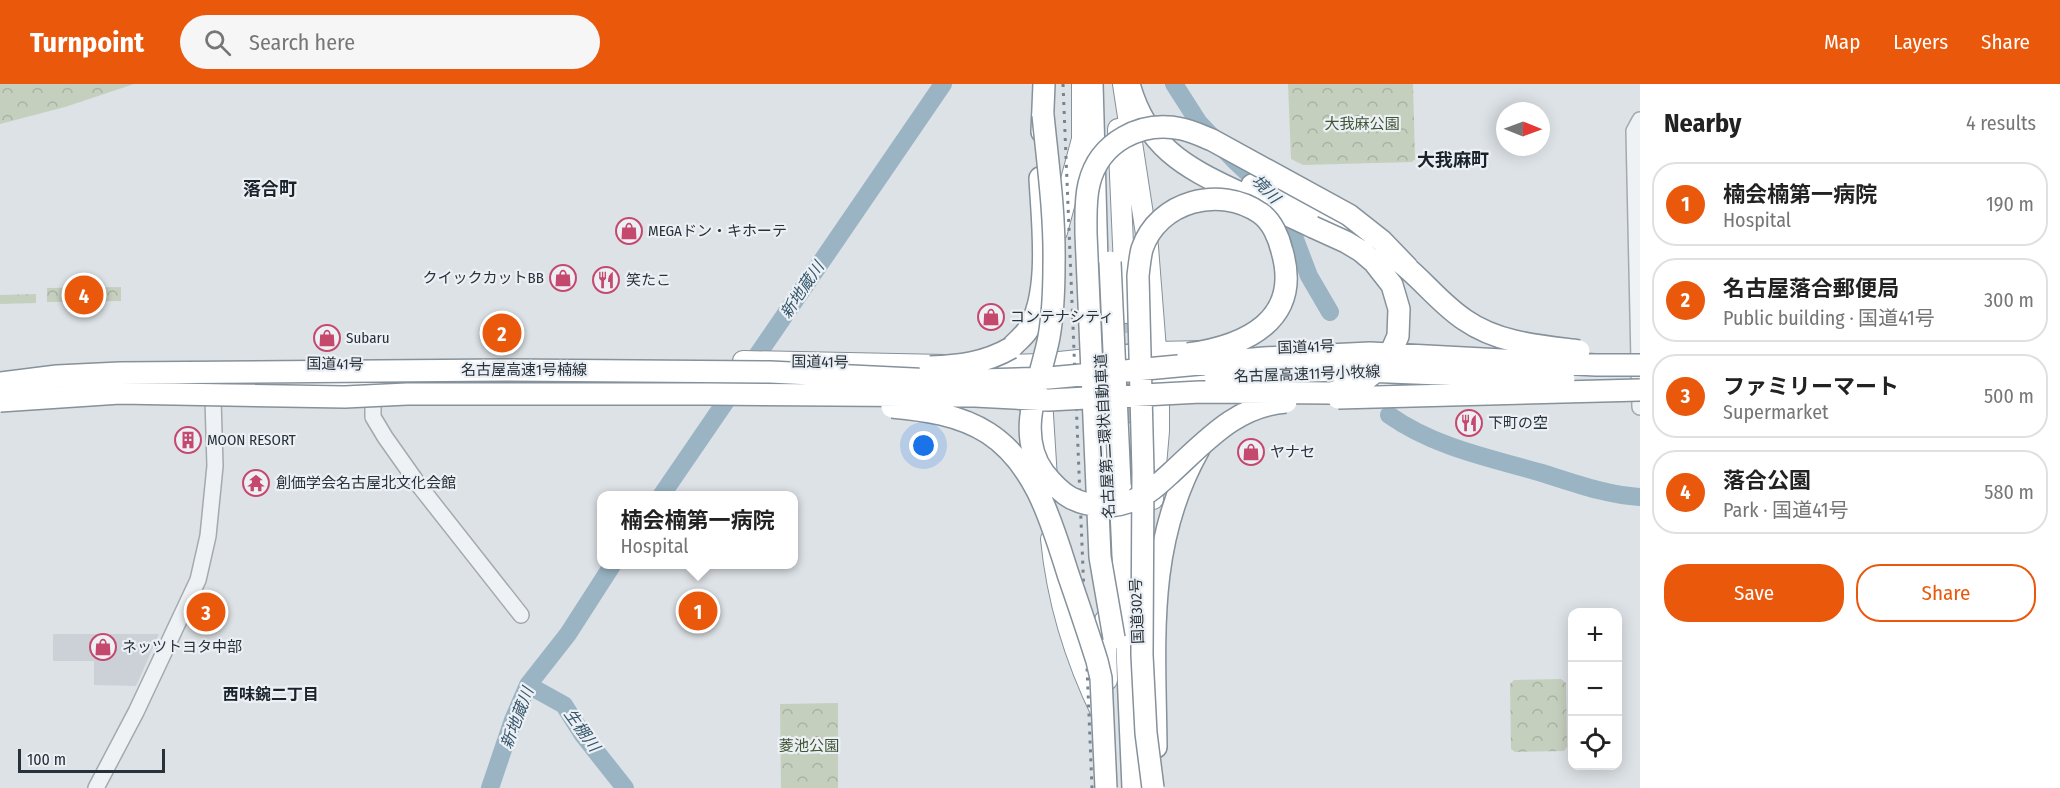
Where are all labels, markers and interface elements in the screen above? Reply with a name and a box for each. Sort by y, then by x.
search box [180,15,600,69]
text: Turnpoint [30,26,144,59]
icon: search [201,26,234,59]
text: Search here [249,29,355,56]
text: Map [1824,29,1860,55]
text: Layers [1893,29,1948,55]
text: Share [1981,29,2030,55]
north arrow [1496,102,1550,156]
text: Nearby [1664,108,1741,139]
text: 4 results [1966,111,2036,135]
park label: 大我麻公園 [1324,115,1400,133]
district label: 大我麻町 [1417,149,1489,171]
water label: 境川 [1248,171,1285,208]
district label: 落合町 [243,178,297,200]
text: 楠会楠第一病院 [1723,181,1877,208]
text: 1 [1681,192,1690,216]
text: 190 m [1986,192,2034,216]
text: Hospital [1723,208,1791,232]
shop icon: MEGAドン・キホーテ [614,216,644,246]
place label: MEGAドン・キホーテ [648,222,787,240]
water label: 新地蔵川 [776,257,829,322]
shop icon: クイックカットBB [548,263,578,293]
restaurant icon: 笑たこ [591,265,621,295]
place label: クイックカットBB [423,269,544,287]
place label: 笑たこ [626,271,671,289]
pin: 4 [64,272,104,318]
text: 名古屋落合郵便局 [1723,275,1899,302]
text: 2 [1681,288,1690,312]
text: 300 m [1984,288,2034,312]
shop icon: コンテナシティ [976,302,1006,332]
text: Public building · 国道41号 [1723,306,1935,330]
place label: コンテナシティ [1010,308,1114,326]
pin: 2 [482,310,522,356]
shop icon: Subaru [312,323,342,353]
place label: Subaru [346,329,390,347]
street label: 国道41号 [1277,337,1335,357]
street label: 国道41号 [791,353,849,371]
street label: 名古屋第二環状自動車道 [1092,353,1118,519]
street label: 国道41号 [306,355,364,373]
street label: 名古屋高速1号楠線 [461,361,587,379]
street label: 名古屋高速11号小牧線 [1233,362,1381,386]
text: ファミリーマート [1723,373,1899,400]
text: 3 [1681,384,1690,408]
text: 500 m [1984,384,2034,408]
text: Supermarket [1723,400,1829,424]
restaurant icon: 下町の空 [1454,408,1484,438]
place label: 下町の空 [1488,414,1548,432]
building icon: MOON RESORT [173,425,203,455]
place label: MOON RESORT [207,431,296,449]
your location [909,431,938,460]
shop icon: ヤナセ [1236,437,1266,467]
place label: ヤナセ [1270,443,1315,461]
text: 落合公園 [1723,467,1811,494]
temple icon: 創価学会名古屋北文化会館 [241,468,271,498]
place label: 創価学会名古屋北文化会館 [276,474,456,492]
text: 4 [1680,480,1691,504]
text: 580 m [1984,480,2034,504]
popup [597,491,798,569]
text: Park · 国道41号 [1723,498,1849,522]
text: 楠会楠第一病院 [620,507,775,534]
text: Hospital [620,534,689,558]
button: Save [1664,564,1844,622]
button: Share [1856,564,2036,622]
street label: 国道302号 [1127,578,1147,644]
pin: 1 [678,588,718,634]
pin: 3 [186,590,226,634]
map controls [1568,608,1622,770]
button: + [1568,608,1622,662]
shop icon: ネッツトヨタ中部 [88,632,118,662]
place label: ネッツトヨタ中部 [122,638,242,656]
button: − [1568,662,1622,716]
water label: 新地蔵川 [497,683,538,751]
district label: 西味鋺二丁目 [223,685,319,704]
water label: 生棚川 [560,705,605,757]
button: locate [1568,716,1622,770]
park label: 菱池公園 [779,737,839,755]
scale bar [18,746,165,774]
text: 100 m [27,750,66,769]

